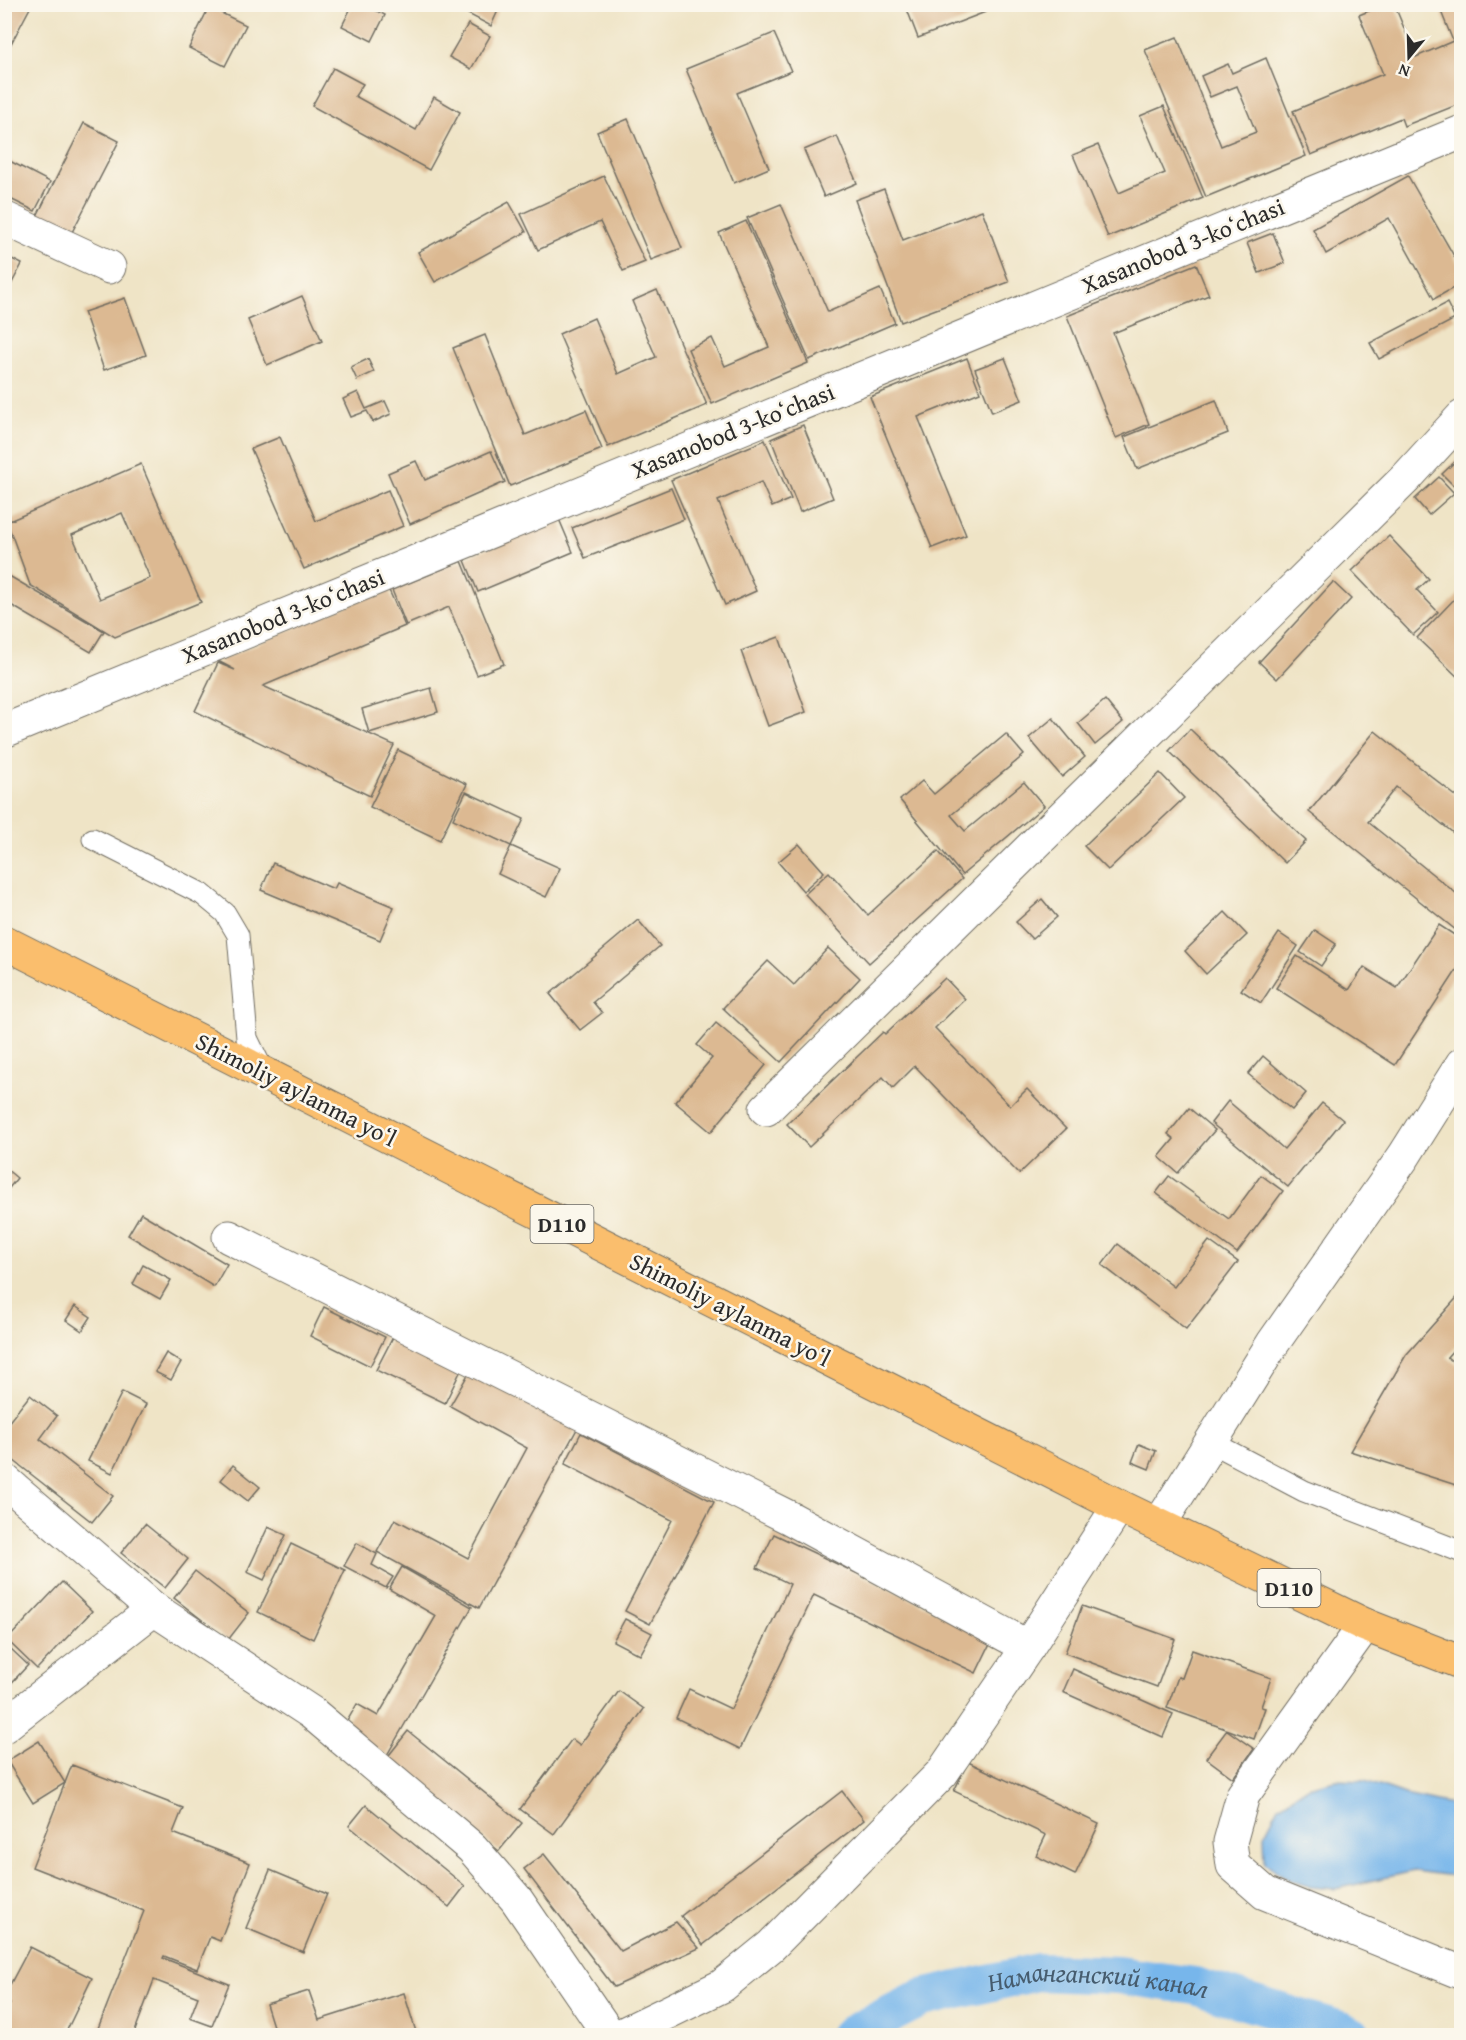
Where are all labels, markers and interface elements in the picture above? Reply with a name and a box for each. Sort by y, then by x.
north arrow [1379,27,1439,87]
text: N [1395,58,1413,84]
street label: Xasanobod 3-koʻchasi [1076,189,1290,302]
street label: Xasanobod 3-koʻchasi [626,374,840,487]
street label: Xasanobod 3-koʻchasi [176,559,390,672]
street label: Shimoliy aylanma yoʻl [190,1024,403,1156]
road number: D110 [530,1205,594,1243]
street label: Shimoliy aylanma yoʻl [624,1244,837,1376]
road number: D110 [1258,1569,1320,1607]
water label: Наманганский канал [983,1951,1215,2008]

